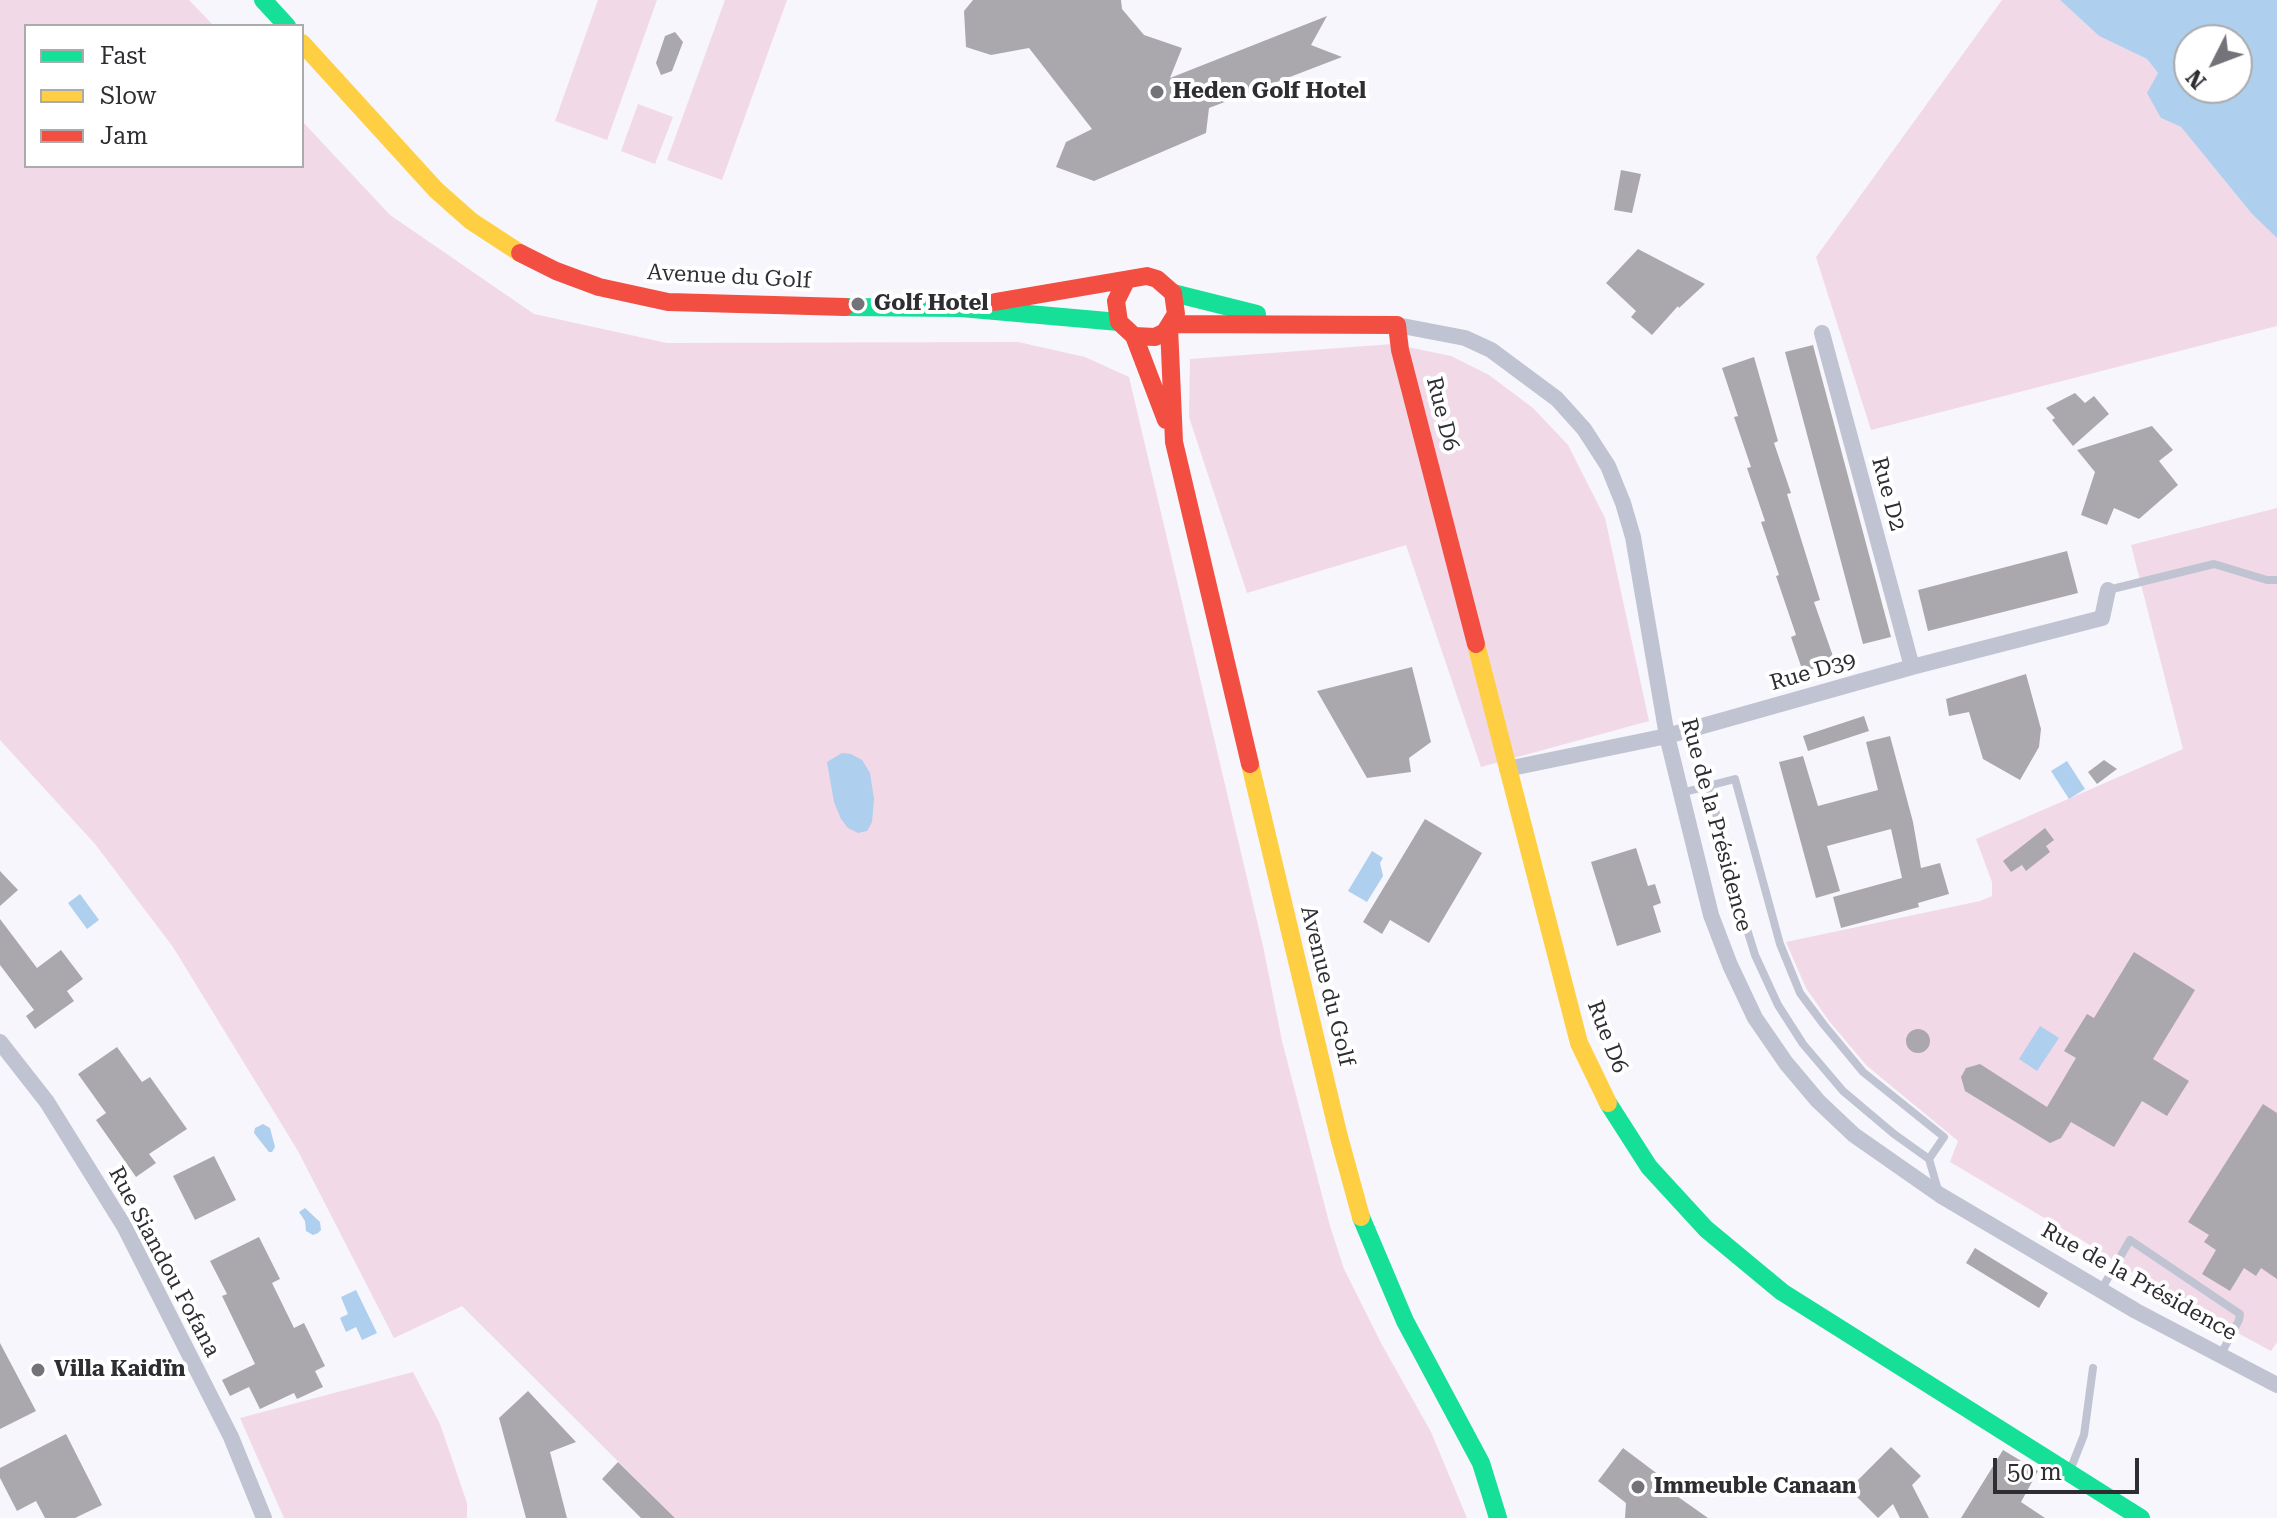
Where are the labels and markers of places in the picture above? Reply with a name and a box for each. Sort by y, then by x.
place label: Heden Golf Hotel [1173,79,1366,105]
marker: Heden Golf Hotel [1148,83,1166,101]
place label: Golf Hotel [874,291,988,317]
marker: Golf Hotel [849,295,867,313]
place label: Villa Kaidïn [54,1357,185,1383]
marker: Villa Kaidïn [29,1361,47,1379]
place label: Immeuble Canaan [1654,1474,1857,1500]
marker: Immeuble Canaan [1629,1478,1647,1496]

